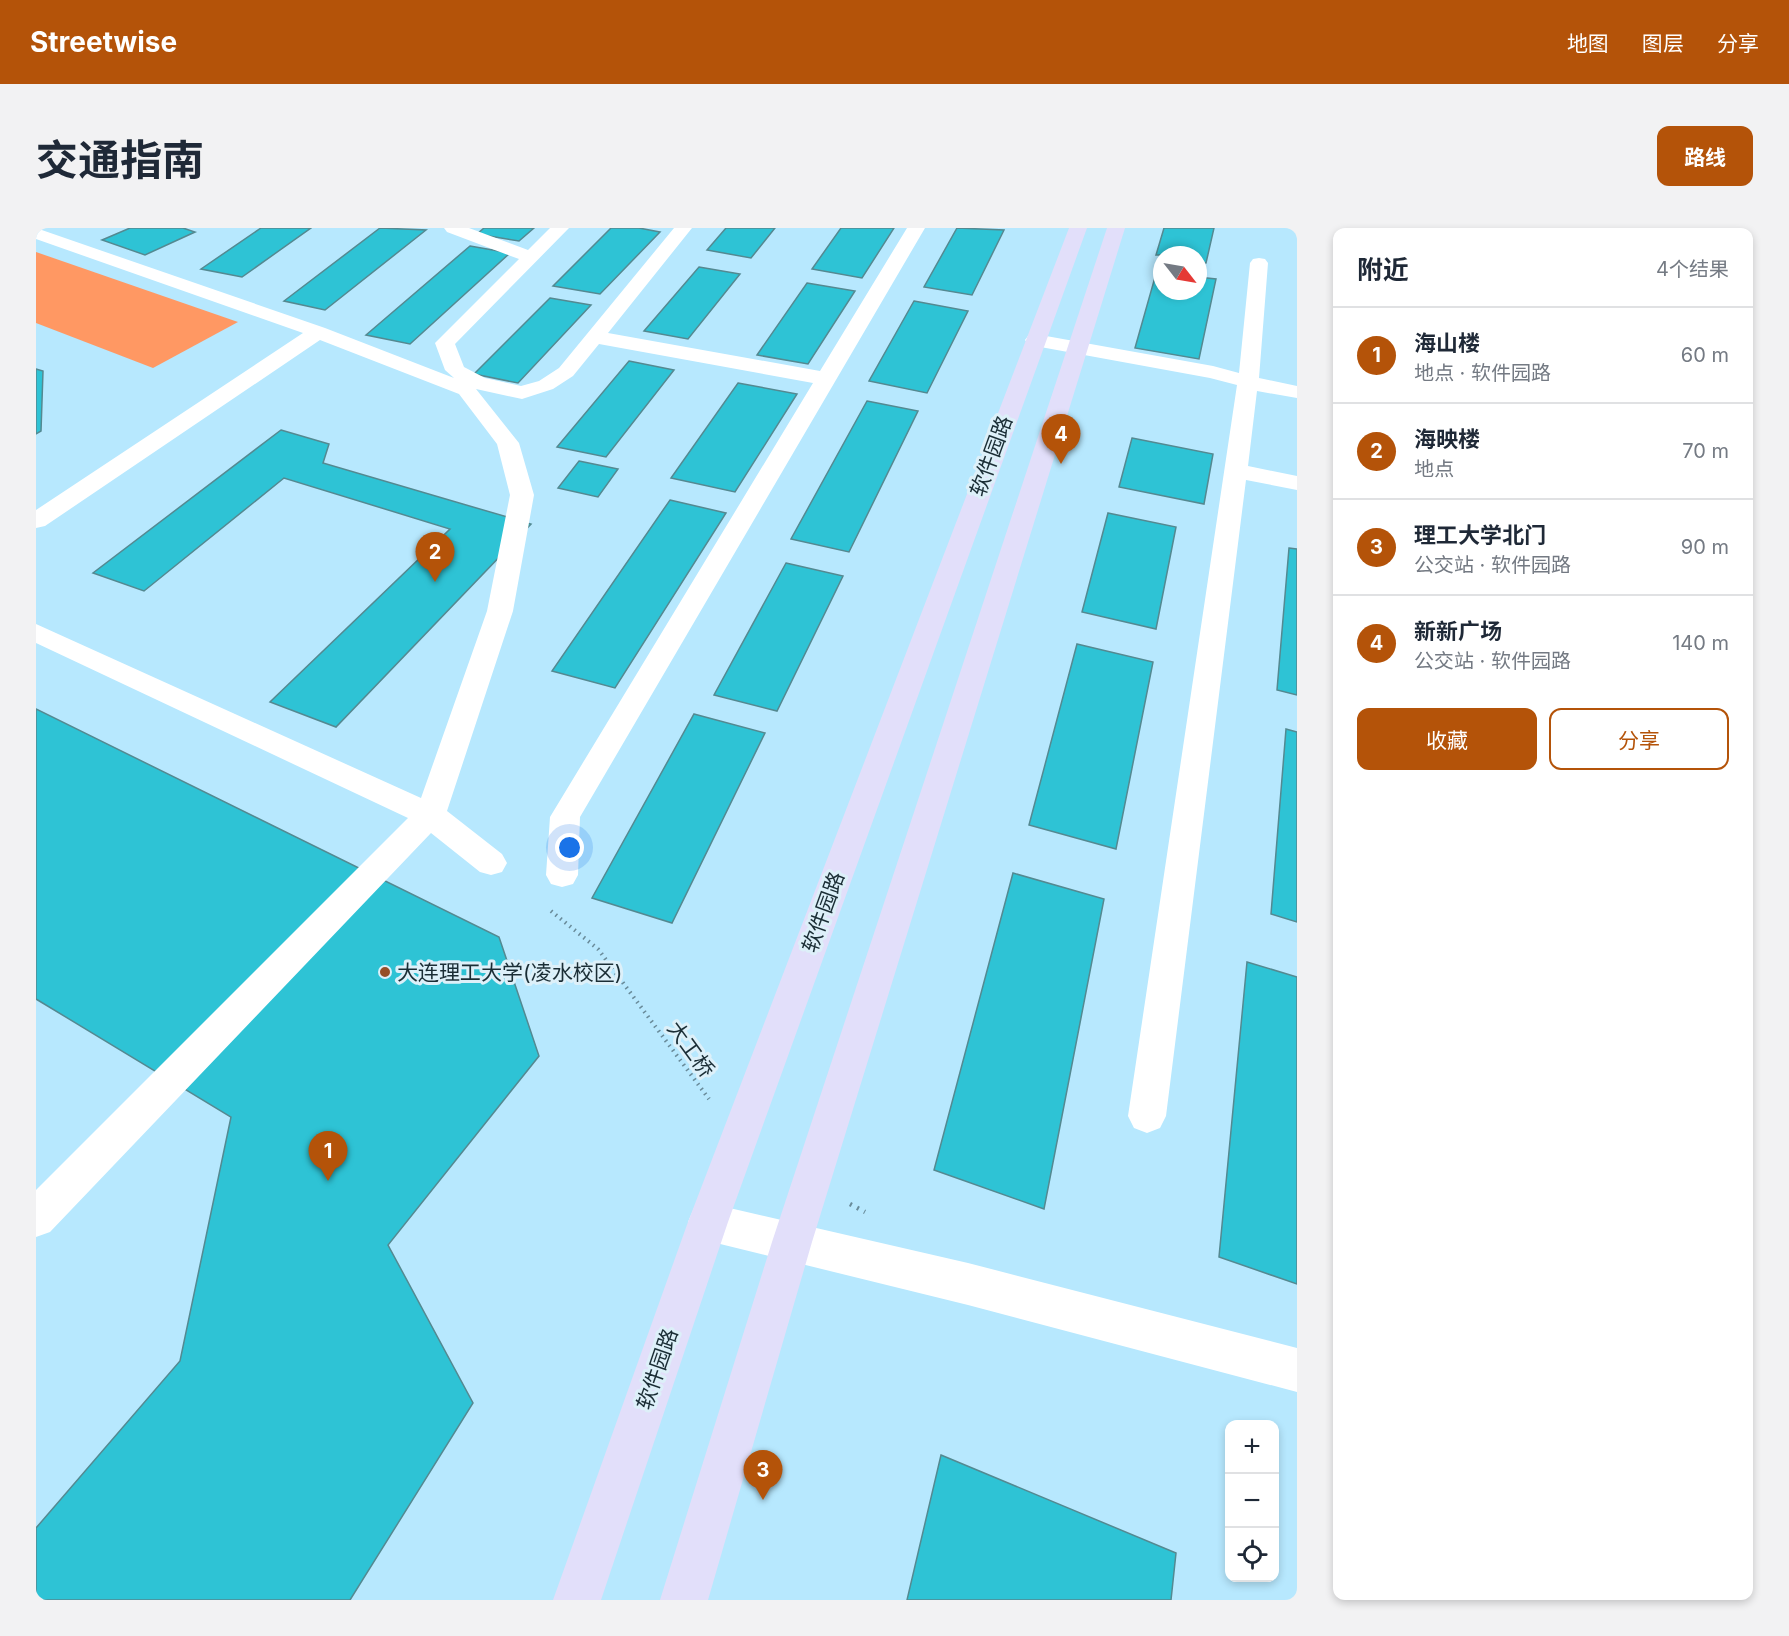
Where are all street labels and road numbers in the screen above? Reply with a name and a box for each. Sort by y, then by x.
street label: 软件园路 [965,412,1017,500]
street label: 软件园路 [797,868,849,956]
street label: 大工桥 [662,1016,720,1082]
street label: 软件园路 [632,1325,682,1413]

